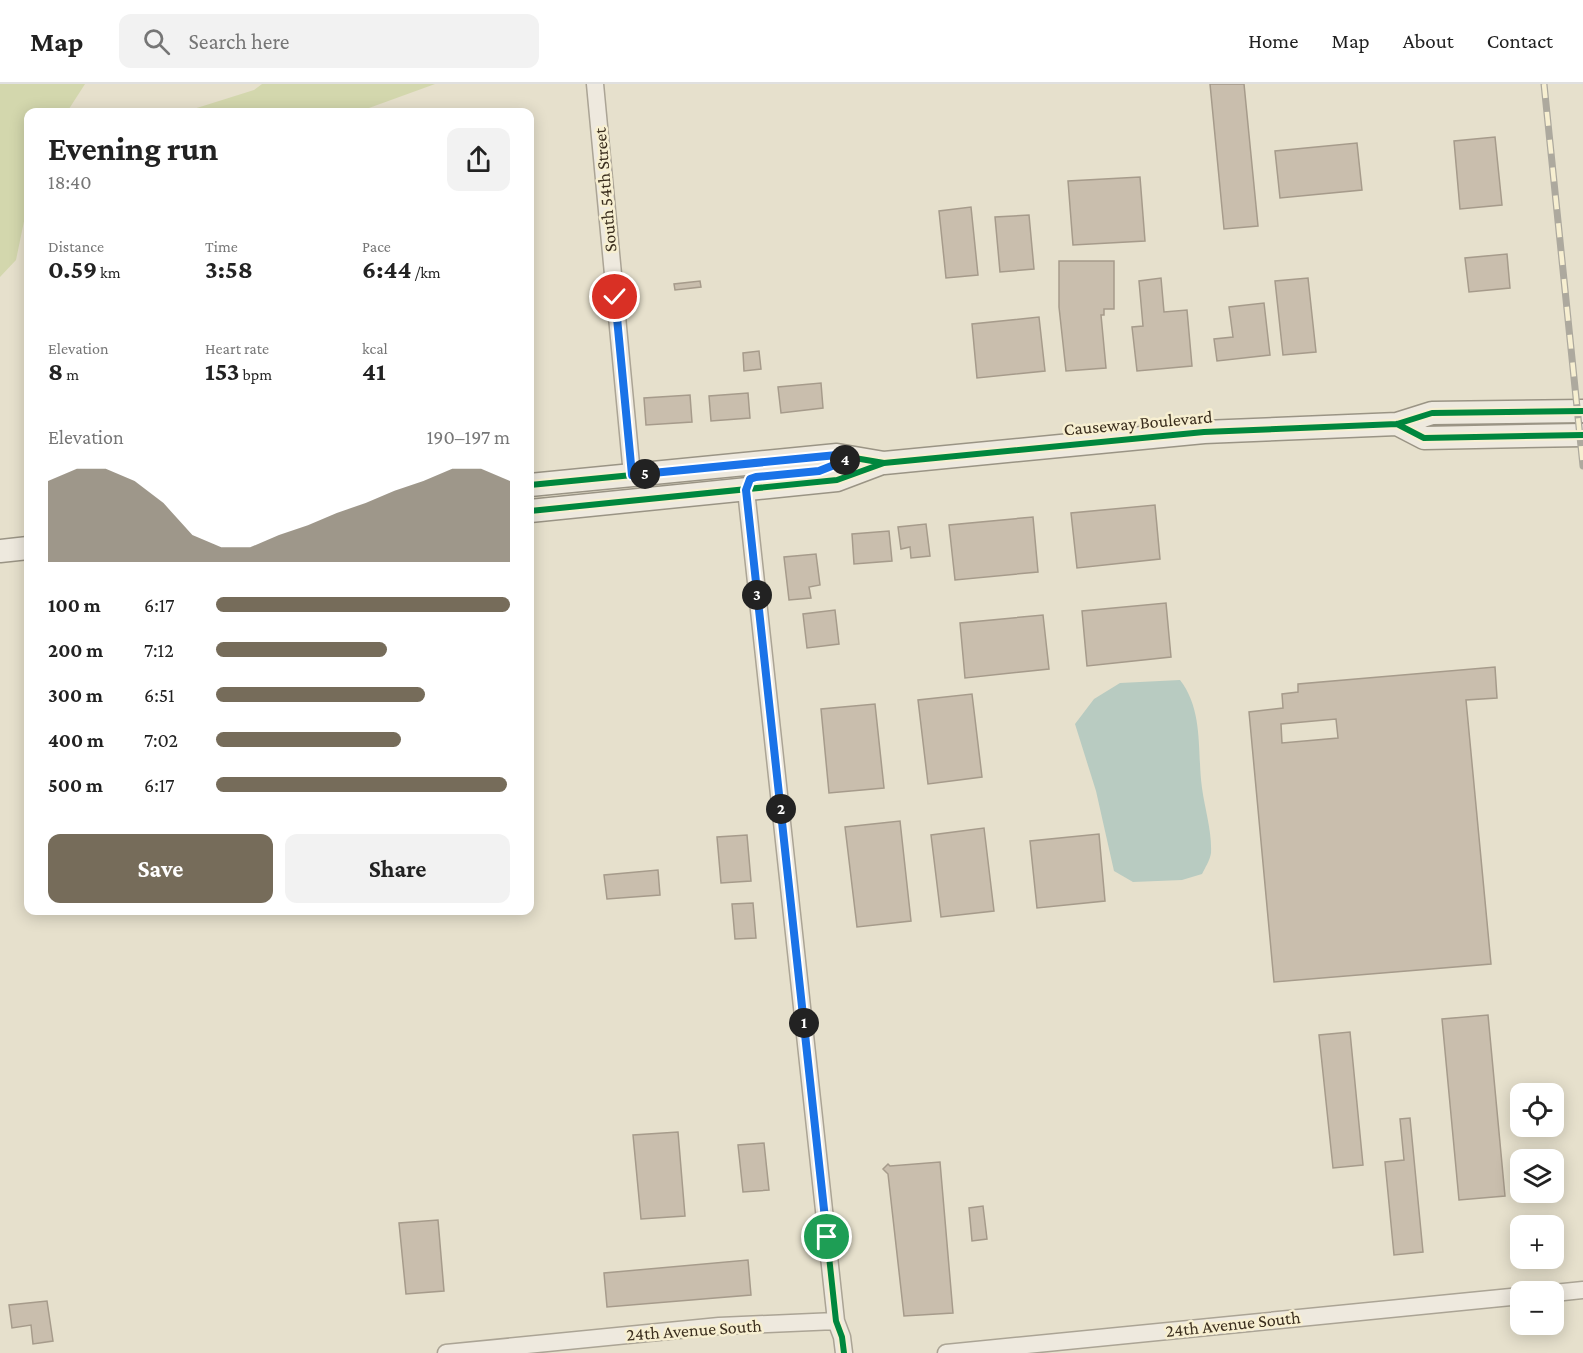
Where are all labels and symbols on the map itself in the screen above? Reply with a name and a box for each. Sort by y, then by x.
street label: South 54th Street [590,126,620,253]
pin [589,271,640,322]
street label: Causeway Boulevard [1063,406,1214,439]
pin: 4 [830,445,860,475]
pin: 5 [630,459,660,489]
pin: 3 [742,580,772,610]
pin: 2 [766,794,796,824]
pin: 1 [789,1008,819,1038]
pin [801,1211,852,1262]
street label: 24th Avenue South [1164,1307,1302,1341]
street label: 24th Avenue South [626,1315,763,1345]

